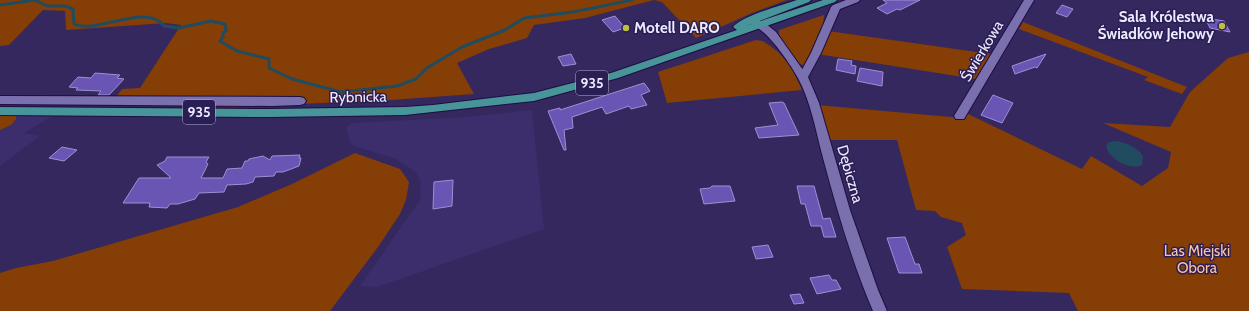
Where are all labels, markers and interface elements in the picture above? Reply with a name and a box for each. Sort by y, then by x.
place label: Sala Królestwa Świadków Jehowy [1098,8,1215,43]
street label: Świerkowa [956,16,1008,85]
place label: Motell DARO [634,19,720,37]
marker: Sala Królestwa Świadków Jehowy [1217,21,1227,31]
marker: Motell DARO [621,23,631,33]
road number: 935 [576,71,608,95]
street label: Rybnicka [329,87,387,106]
road number: 935 [183,100,215,124]
street label: Dębiczna [833,143,867,206]
park label: Las Miejski Obora [1164,242,1230,277]

